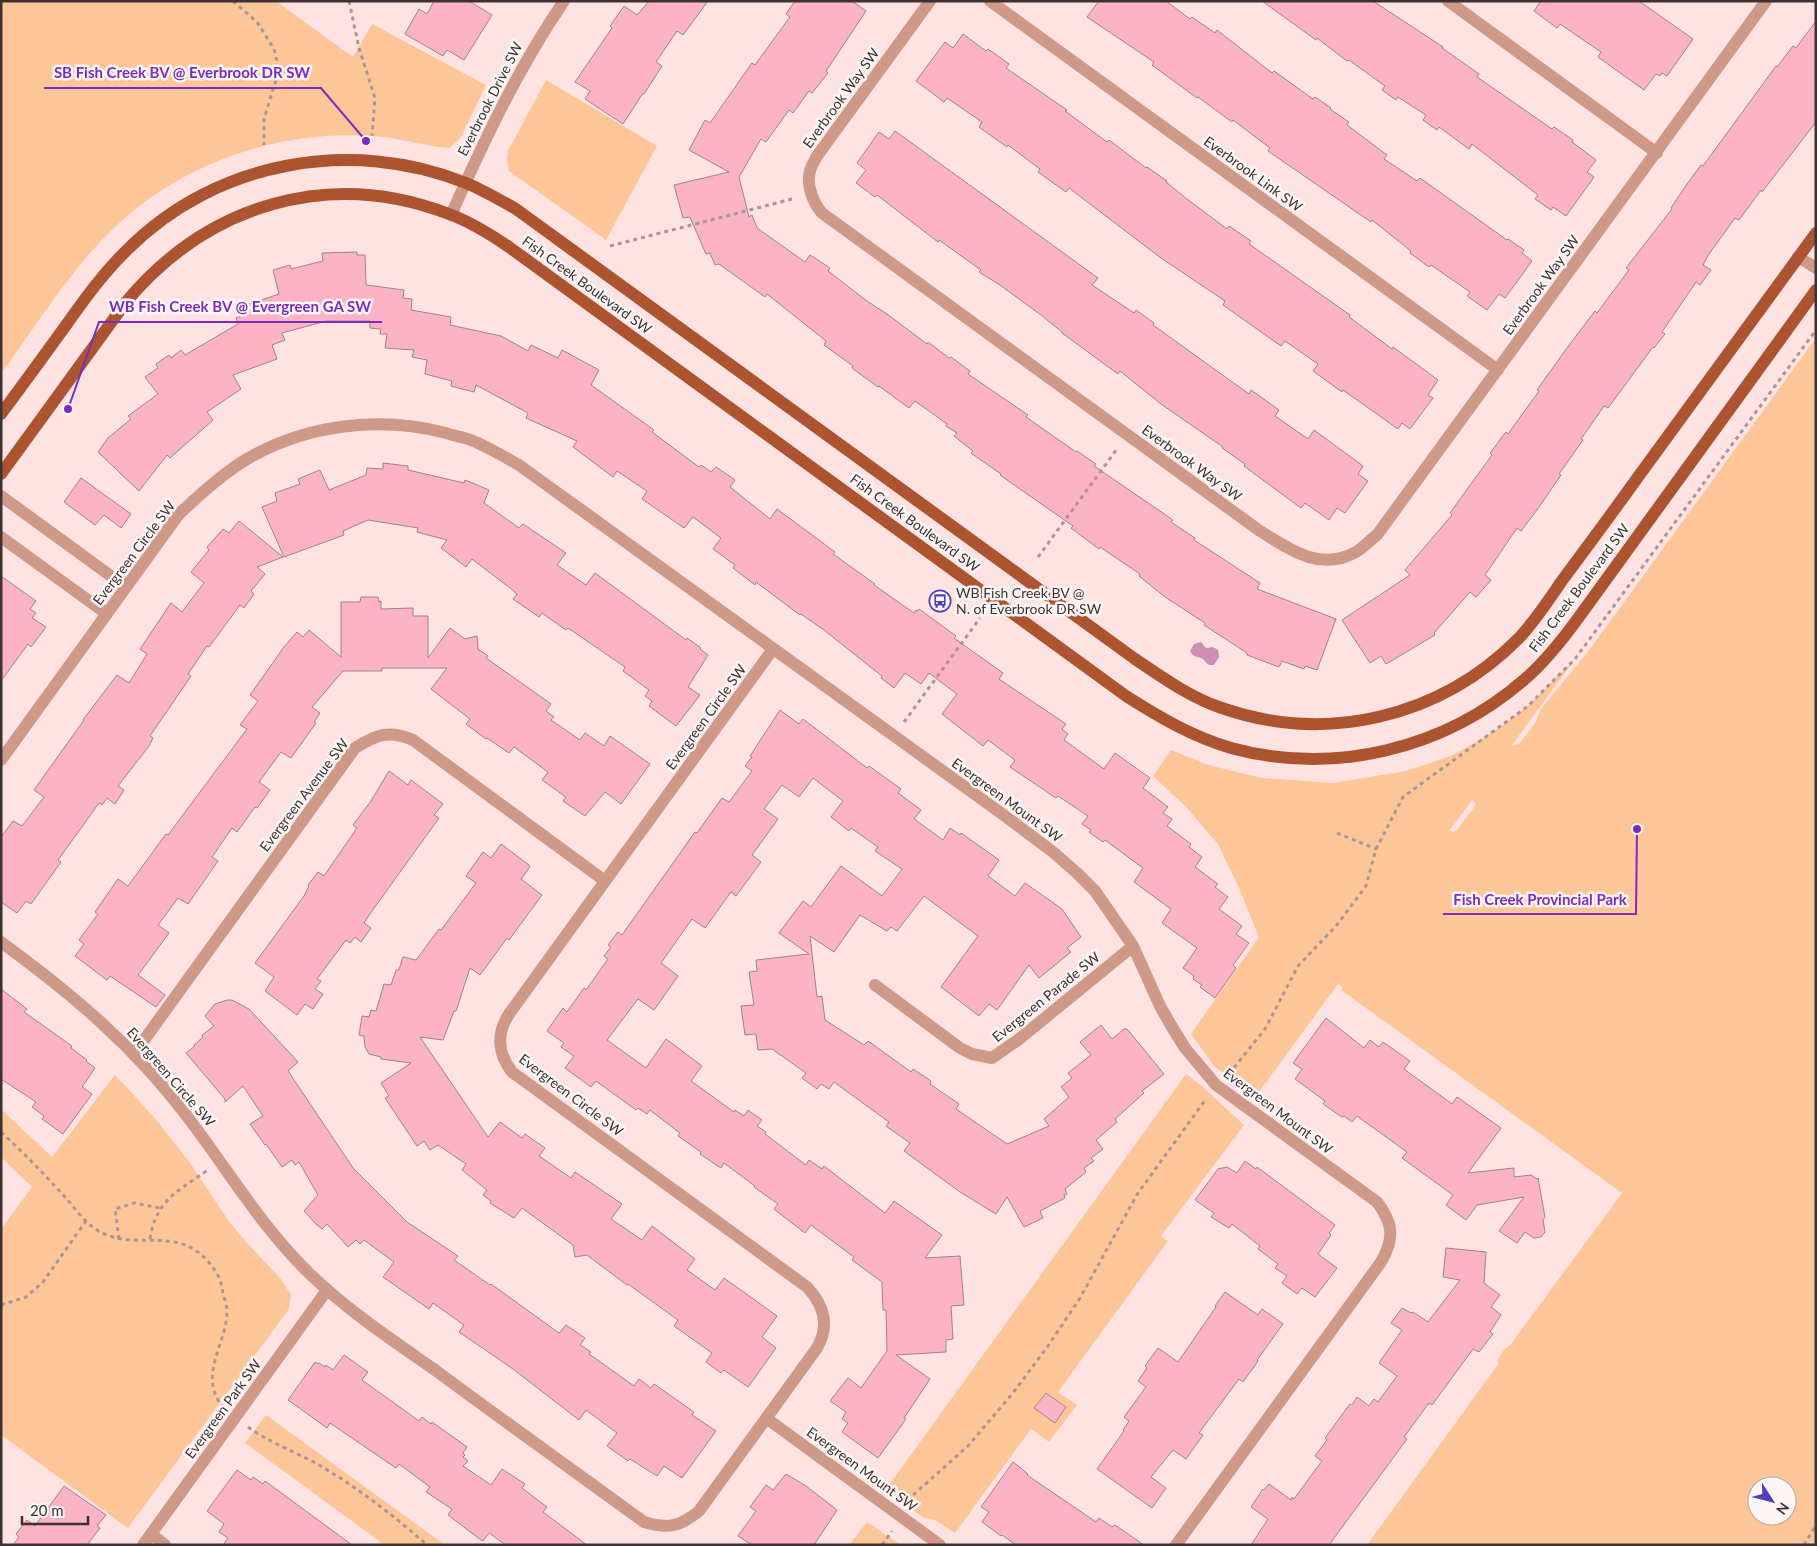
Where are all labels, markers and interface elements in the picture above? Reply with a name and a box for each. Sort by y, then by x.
street label: Everbrook Drive SW [453,39,526,159]
street label: Everbrook Way SW [799,44,883,151]
callout: SB Fish Creek BV @ Everbrook DR SW [44,58,321,88]
text: SB Fish Creek BV @ Everbrook DR SW [54,63,310,81]
street label: Everbrook Link SW [1201,132,1306,215]
street label: Everbrook Way SW [1499,231,1583,338]
street label: Fish Creek Boulevard SW [519,232,656,338]
callout: WB Fish Creek BV @ Evergreen GA SW [99,292,382,322]
text: WB Fish Creek BV @ Evergreen GA SW [109,297,371,315]
street label: Everbrook Way SW [1139,421,1246,505]
street label: Fish Creek Boulevard SW [847,470,984,576]
street label: Evergreen Circle SW [89,497,179,608]
street label: Fish Creek Boulevard SW [1525,520,1633,655]
place label: WB Fish Creek BV @ N. of Everbrook DR SW [956,584,1102,617]
bus stop icon: WB Fish Creek BV @ N. of Everbrook DR SW [928,589,952,613]
street label: Evergreen Circle SW [662,660,750,773]
street label: Evergreen Avenue SW [256,735,352,854]
street label: Evergreen Mount SW [949,754,1066,846]
callout: Fish Creek Provincial Park [1443,884,1636,914]
text: Fish Creek Provincial Park [1453,890,1628,908]
street label: Evergreen Parade SW [989,948,1103,1045]
street label: Evergreen Circle SW [124,1024,219,1130]
street label: Evergreen Circle SW [516,1050,627,1140]
street label: Evergreen Mount SW [1220,1064,1337,1157]
street label: Evergreen Park SW [181,1355,265,1462]
street label: Evergreen Mount SW [804,1423,921,1515]
north arrow [1747,1476,1797,1526]
scale bar [22,1494,89,1526]
text: N [1773,1500,1793,1518]
text: 20 m [30,1501,64,1519]

